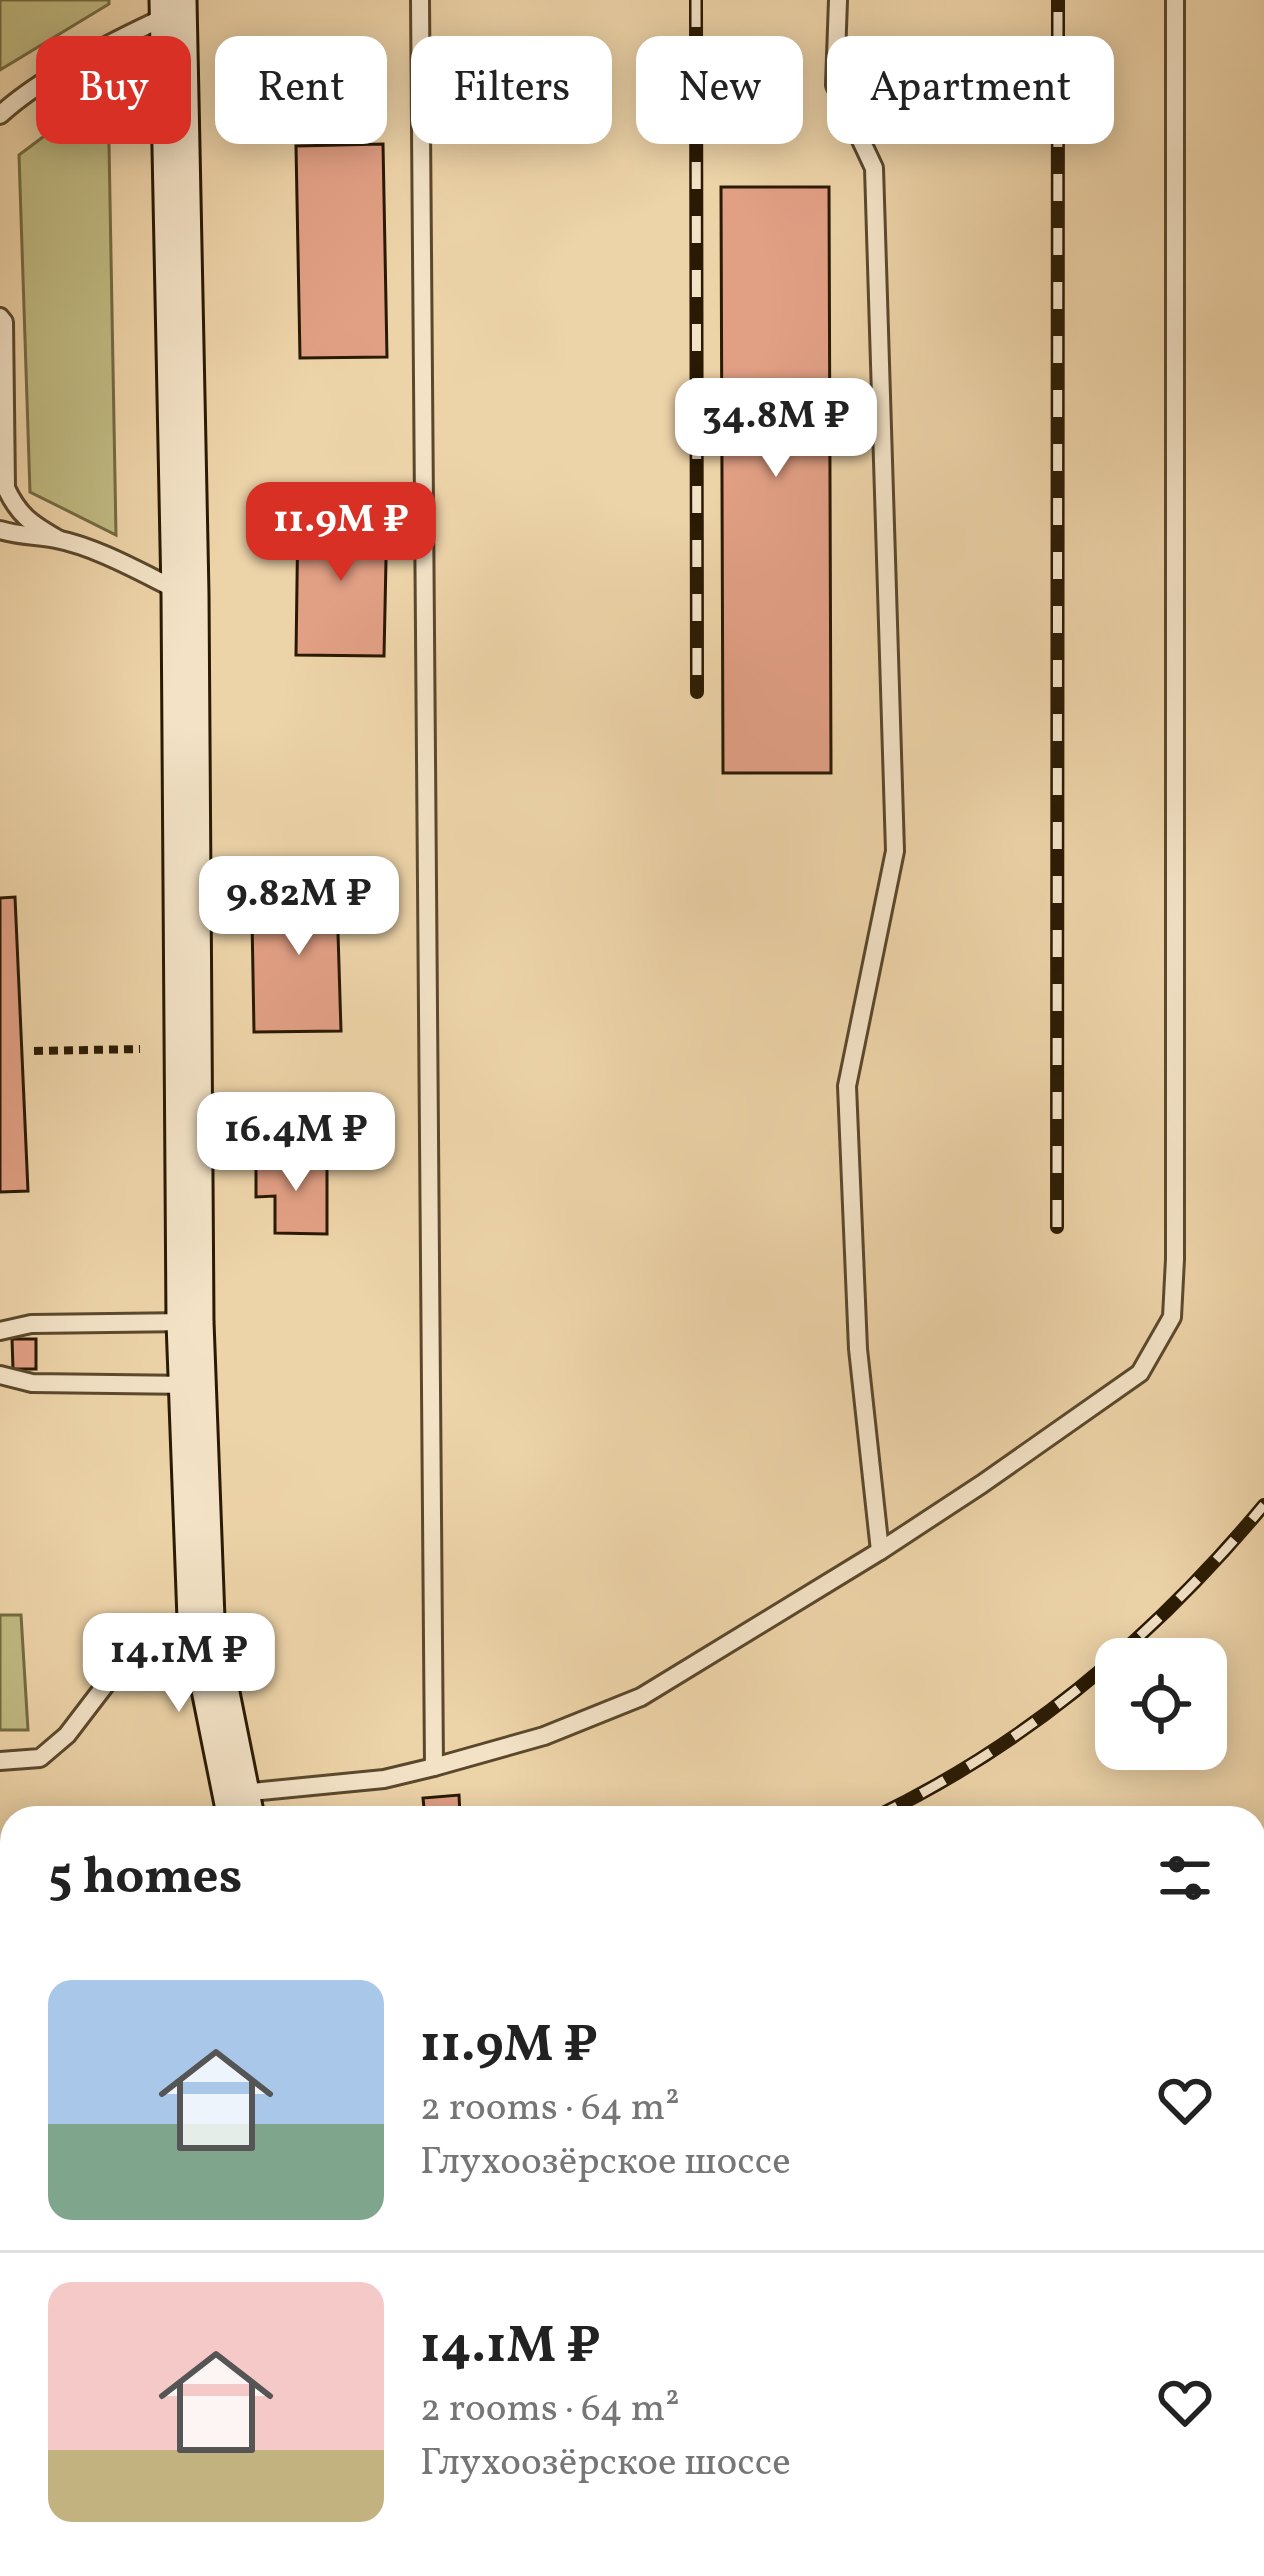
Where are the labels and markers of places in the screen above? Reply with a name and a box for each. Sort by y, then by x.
pin: 34.8M ₽ [665,378,887,480]
pin: 11.9M ₽ [230,482,452,584]
pin: 9.82M ₽ [188,856,410,958]
pin: 16.4M ₽ [185,1092,407,1194]
pin: 14.1M ₽ [68,1613,290,1715]

